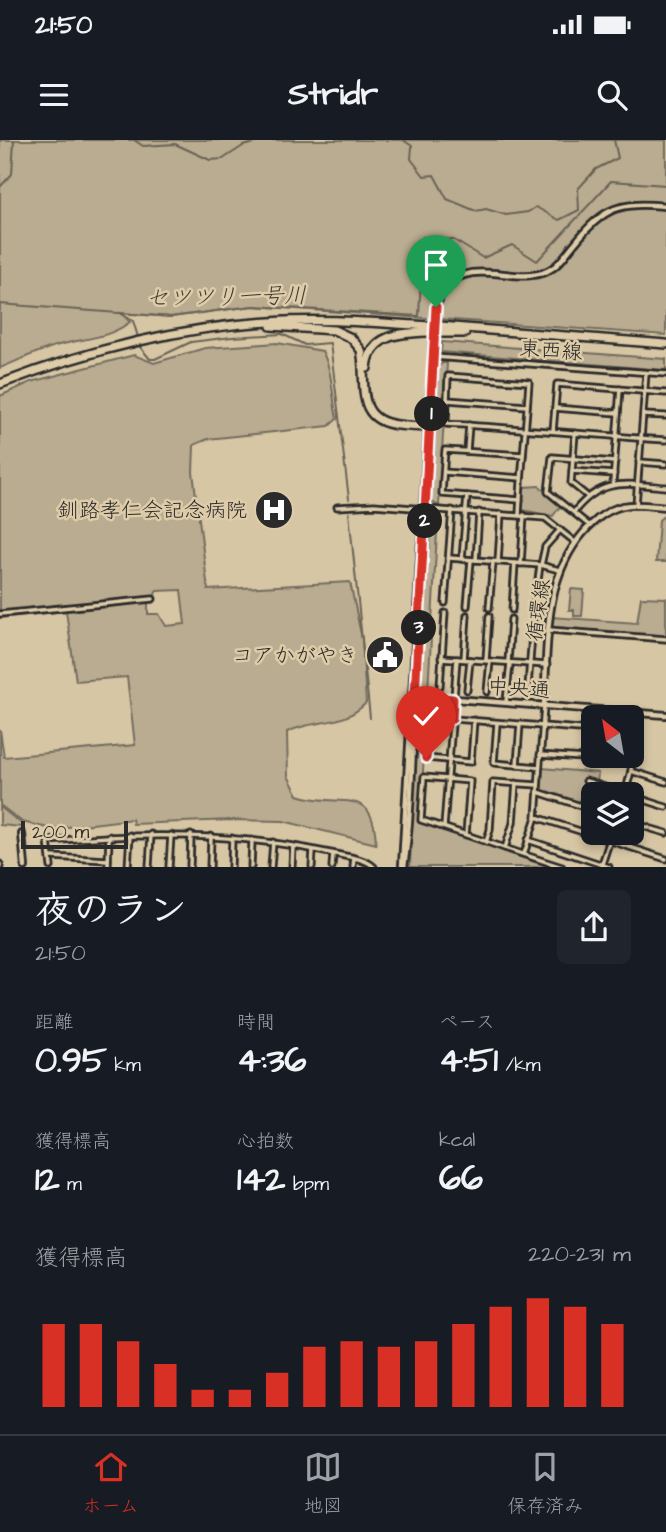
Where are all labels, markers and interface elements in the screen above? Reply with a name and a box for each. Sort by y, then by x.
text: 21:50 [35,7,92,43]
text: Stridr [288,72,378,117]
icon: menu [35,76,73,114]
icon: search [593,76,631,114]
pin [406,235,466,307]
icon: arrive [417,246,455,284]
water label: セツツリ一号川 [145,280,307,314]
street label: 東西線 [519,334,583,367]
pin: 1 [414,396,450,432]
text: 1 [430,400,433,427]
hospital icon: 釧路孝仁会記念病院 [253,489,295,531]
place label: 釧路孝仁会記念病院 [58,496,247,525]
pin: 2 [408,504,442,538]
text: 2 [419,507,430,534]
street label: 循環線 [520,577,557,643]
pin: 3 [402,610,436,645]
text: 3 [414,614,423,641]
public building icon: コアかがやき [364,634,406,676]
place label: コアかがやき [232,641,358,670]
street label: 中央通 [487,672,551,705]
pin [396,686,456,758]
icon: check [407,697,445,735]
north arrow [581,705,644,768]
map controls [581,705,644,845]
button: layers [581,782,644,845]
scale bar [21,818,128,850]
text: 200 m [32,819,89,846]
text: 夜のラン [35,885,187,937]
button: share [557,890,631,964]
text: 21:50 [35,937,86,969]
text: 距離 [35,1009,73,1036]
text: 時間 [237,1009,275,1036]
text: ペース [439,1009,495,1036]
text: 0.95 [35,1036,107,1085]
text: 4:36 [237,1036,306,1085]
text: 4:51 [439,1036,498,1085]
text: km [107,1052,141,1079]
text: /km [498,1052,541,1079]
text: kcal [439,1127,475,1154]
text: 獲得標高 [35,1128,111,1155]
text: 心拍数 [237,1128,294,1155]
text: 66 [439,1154,483,1203]
text: 12 [35,1155,60,1204]
text: 142 [237,1155,285,1204]
text: m [60,1171,82,1198]
text: bpm [285,1171,329,1198]
text: 220–231 m [528,1238,631,1270]
text: 獲得標高 [35,1242,127,1274]
tab: ホーム [83,1448,139,1520]
tab: 地図 [304,1448,342,1520]
tab: 保存済み [507,1448,583,1520]

